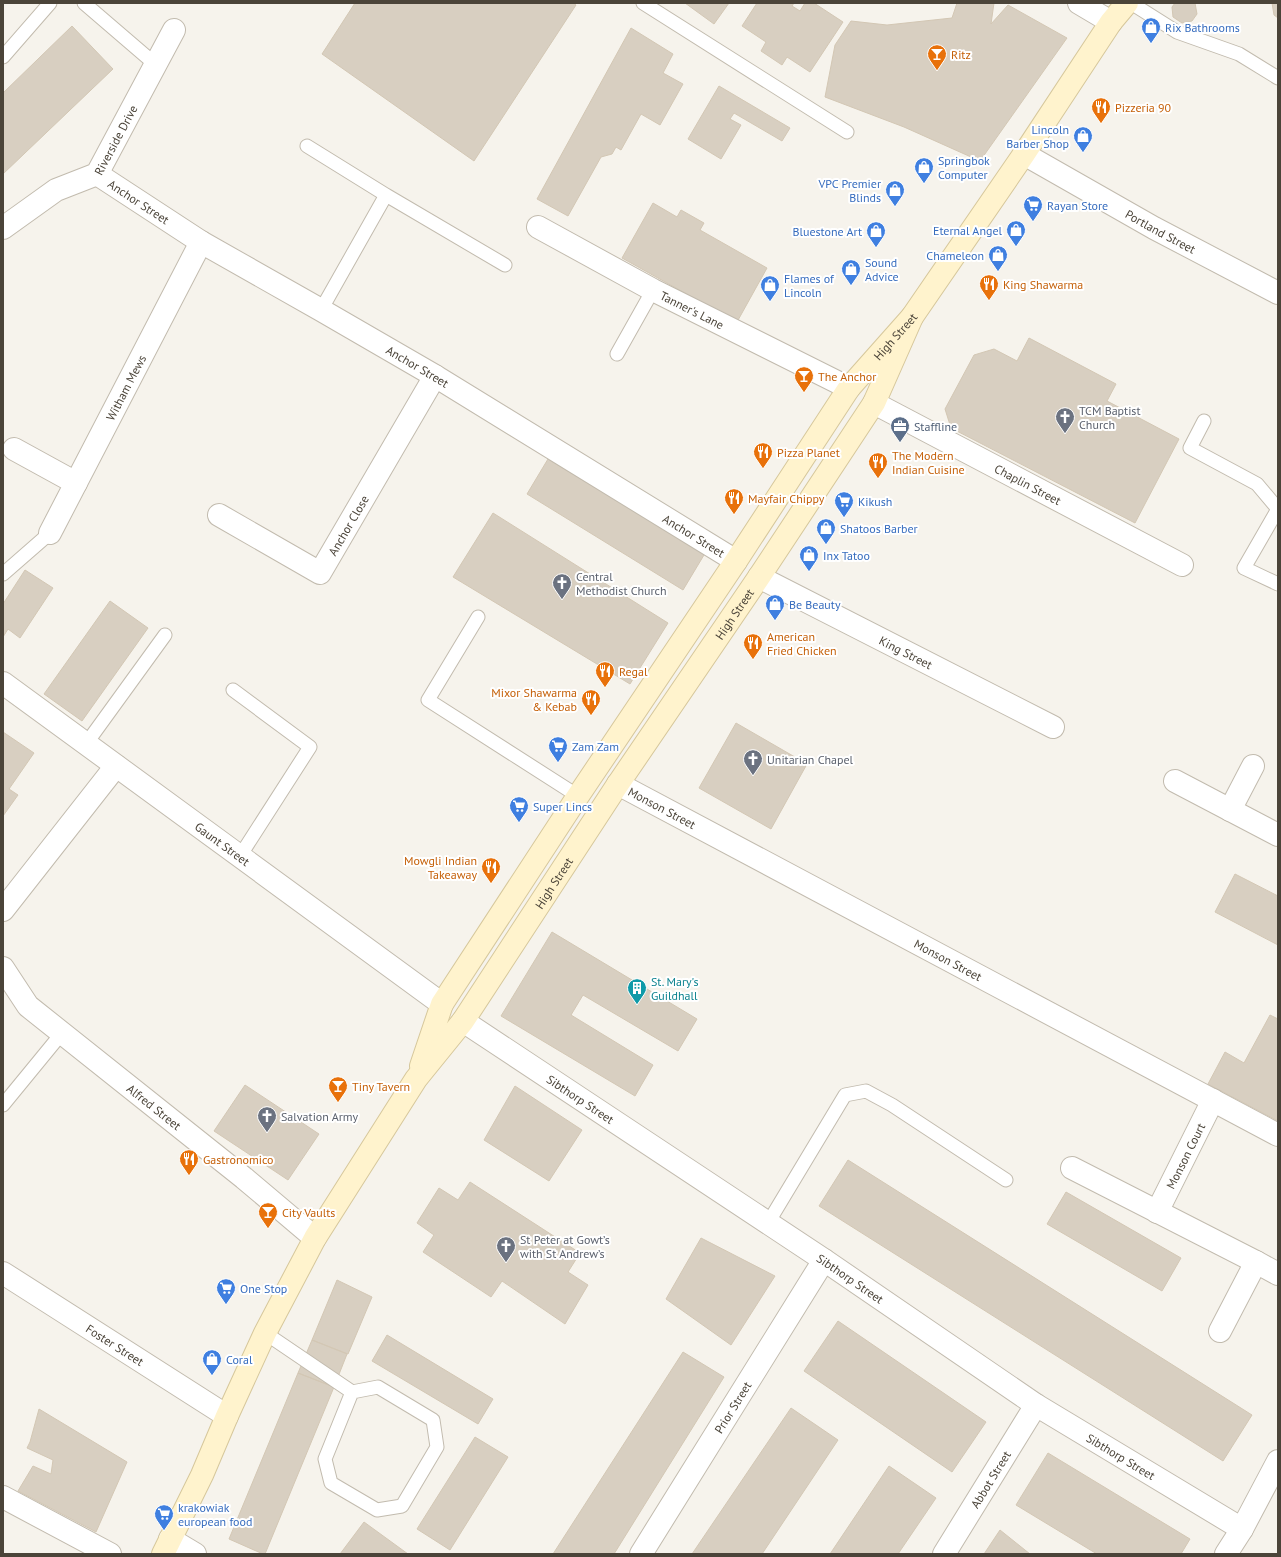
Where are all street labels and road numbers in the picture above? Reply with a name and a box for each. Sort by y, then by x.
street label: Riverside Drive [90,102,140,177]
street label: Anchor Street [105,176,172,227]
street label: Portland Street [1123,206,1198,256]
street label: Tanner's Lane [658,287,727,332]
street label: High Street [870,310,920,363]
street label: Anchor Street [384,342,452,390]
street label: Witham Mews [102,352,149,423]
street label: Chaplin Street [992,460,1064,508]
street label: Anchor Close [325,492,371,558]
street label: Anchor Street [660,510,728,560]
street label: High Street [711,585,757,642]
street label: King Street [877,632,935,672]
street label: Monson Street [626,783,699,832]
street label: Gaunt Street [192,818,253,869]
street label: High Street [531,854,576,911]
street label: Monson Street [912,935,985,984]
street label: Sibthorp Street [544,1071,617,1127]
street label: Alfred Street [124,1081,184,1133]
street label: Monson Court [1162,1120,1208,1191]
street label: Sibthorp Street [814,1250,887,1306]
street label: Foster Street [83,1321,147,1369]
street label: Prior Street [711,1379,754,1436]
street label: Sibthorp Street [1084,1430,1158,1483]
street label: Abbot Street [967,1448,1014,1510]

